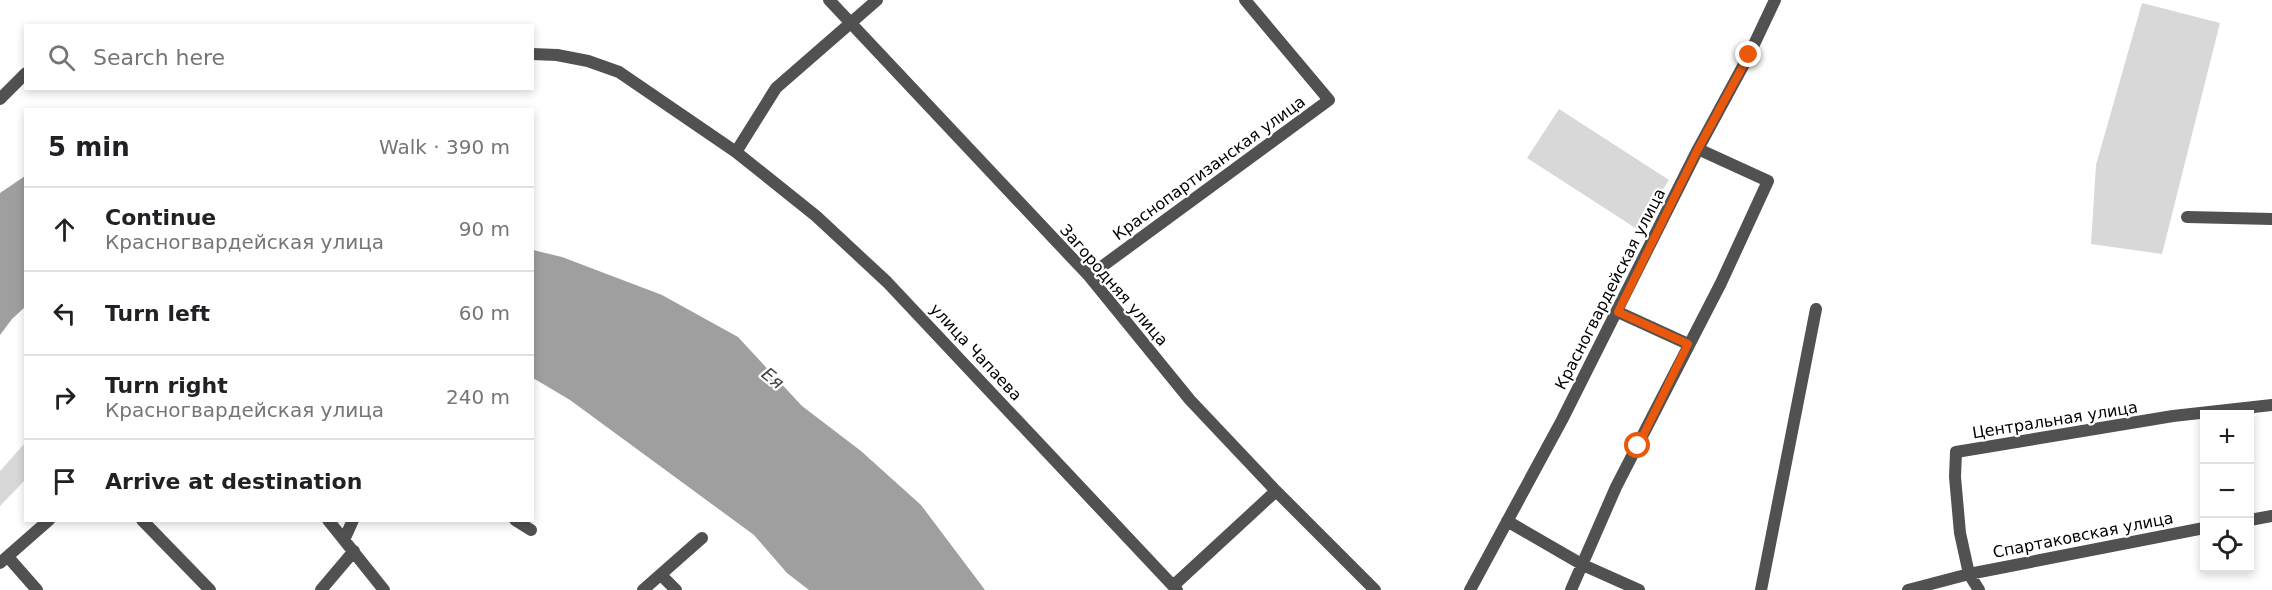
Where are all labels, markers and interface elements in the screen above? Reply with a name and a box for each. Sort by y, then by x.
search box [24,24,534,90]
icon: search [45,41,78,74]
route end [1735,41,1761,67]
text: Search here [93,45,225,70]
street label: Краснопартизанская улица [1109,92,1309,244]
text: 5 min [48,132,130,162]
text: Walk · 390 m [379,135,510,159]
street label: Красногвардейская улица [1551,185,1669,393]
text: Continue [105,205,216,230]
icon: ahead [48,213,81,246]
text: 90 m [459,217,510,241]
street label: Загородняя улица [1056,220,1172,350]
text: Красногвардейская улица [105,230,384,254]
icon: left [48,297,81,330]
street label: улица Чапаева [926,299,1026,405]
text: Turn left [105,301,210,326]
text: 60 m [459,301,510,325]
water label: Ея [758,363,788,393]
text: Turn right [105,373,228,398]
icon: right [48,381,81,414]
text: 240 m [446,385,510,409]
text: Красногвардейская улица [105,398,384,422]
street label: Центральная улица [1971,398,2139,442]
map controls [2200,410,2254,572]
button: + [2200,410,2254,464]
route start [1624,432,1650,458]
button: − [2200,464,2254,518]
icon: arrive [48,465,81,498]
text: Arrive at destination [105,469,362,494]
street label: Спартаковская улица [1991,508,2175,562]
button: locate [2200,518,2254,572]

